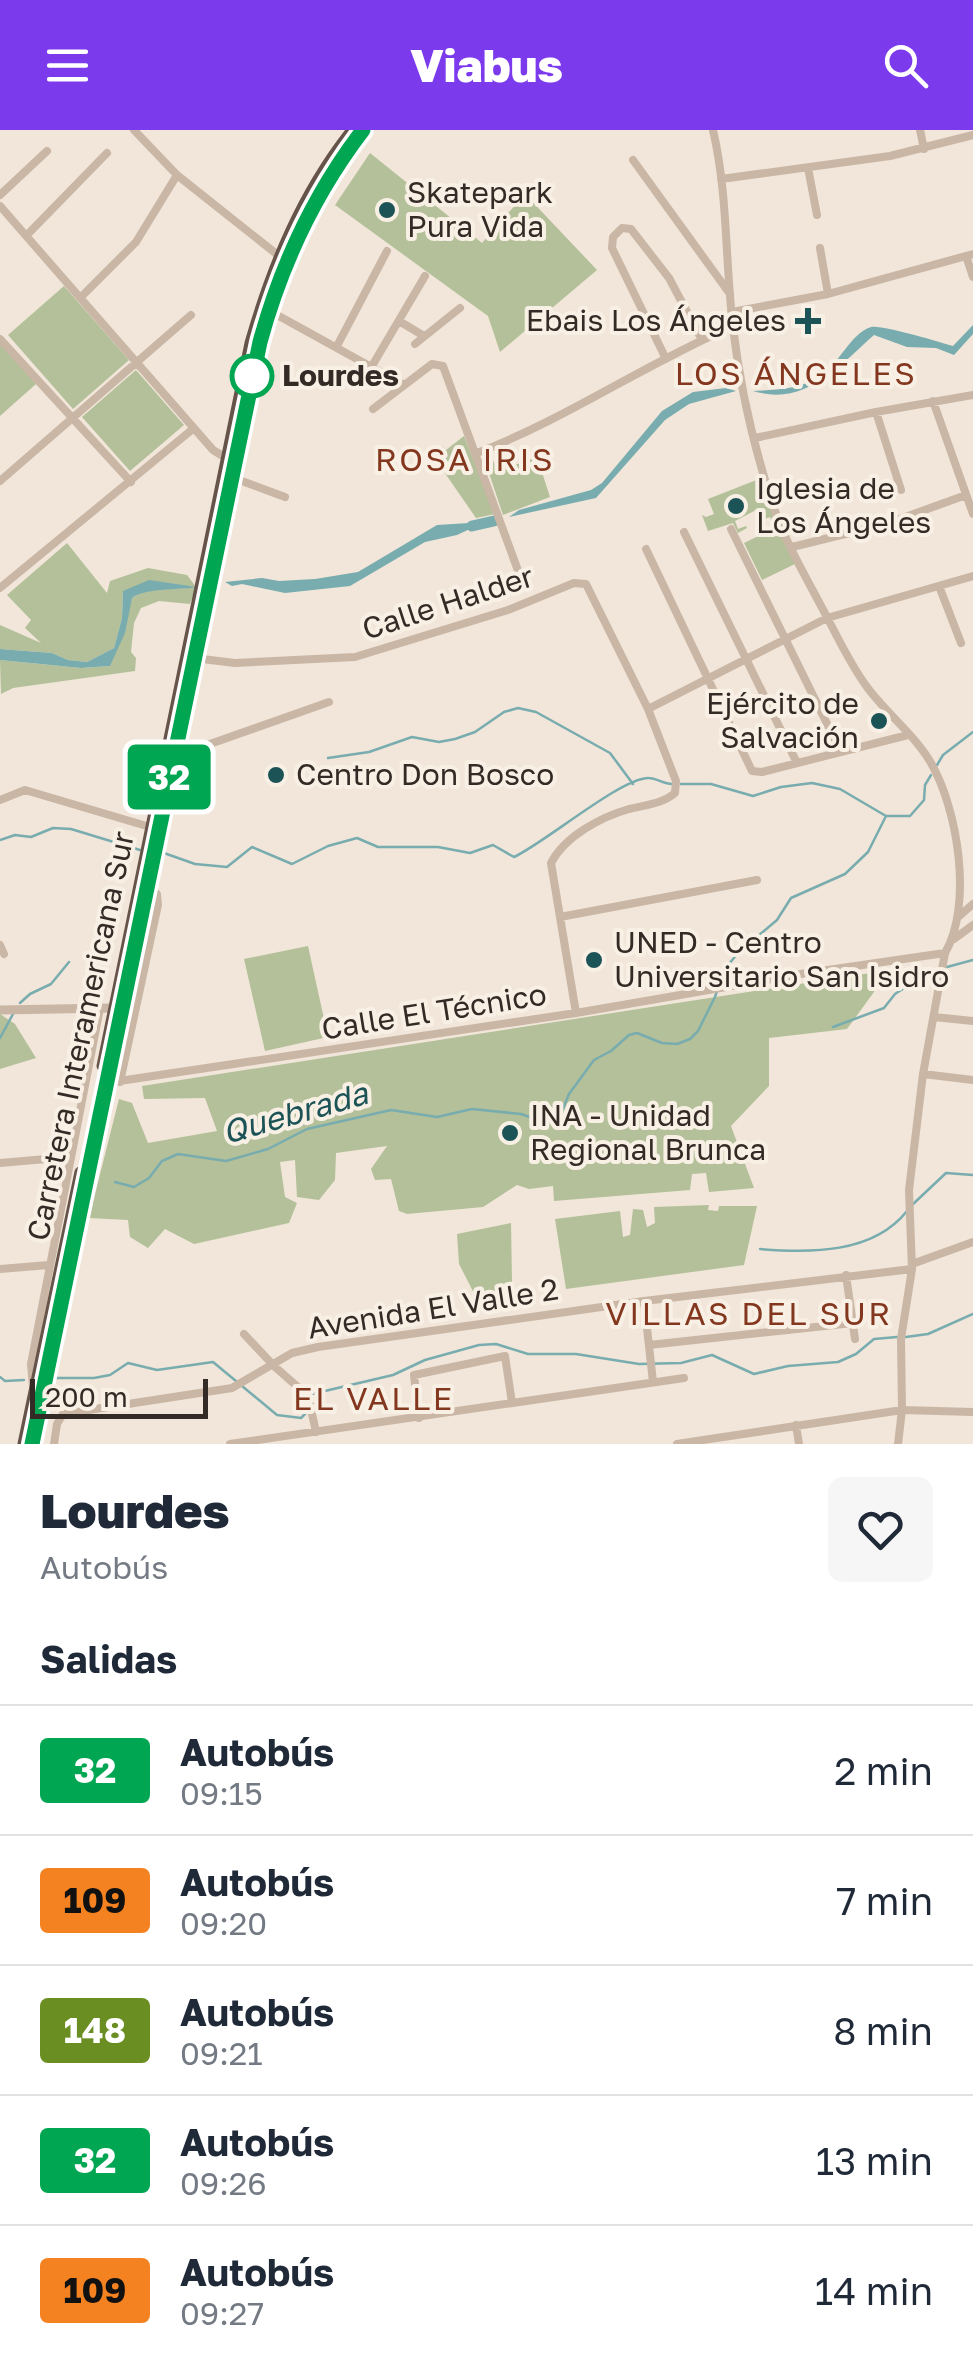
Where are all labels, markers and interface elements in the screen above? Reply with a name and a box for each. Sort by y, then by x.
icon: menu [40,38,95,93]
text: Viabus [410,38,563,92]
icon: search [878,38,933,93]
place label: Skatepark Pura Vida [407,174,553,244]
marker: Skatepark Pura Vida [376,199,398,221]
place label: Ebais Los Ángeles [526,302,786,338]
marker: Ebais Los Ángeles [795,308,821,334]
district label: LOS ÁNGELES [675,354,917,392]
marker: Lourdes [231,355,273,397]
place label: Lourdes [282,357,399,393]
district label: ROSA IRIS [375,440,555,478]
place label: Iglesia de Los Ángeles [756,470,931,540]
marker: Iglesia de Los Ángeles [725,495,747,517]
street label: Calle Halder [358,557,538,647]
place label: Ejército de Salvación [706,685,859,755]
marker: Ejército de Salvación [868,710,890,732]
line badge: 32 [124,744,214,810]
text: 32 [148,756,190,798]
place label: Centro Don Bosco [296,756,554,792]
marker: Centro Don Bosco [265,764,287,786]
street label: Carretera Interamericana Sur [19,828,141,1244]
place label: UNED - Centro Universitario San Isidro [614,924,949,994]
marker: UNED - Centro Universitario San Isidro [583,949,605,971]
street label: Calle El Técnico [319,975,549,1047]
water label: Quebrada [218,1073,374,1151]
place label: INA - Unidad Regional Brunca [530,1097,766,1167]
marker: INA - Unidad Regional Brunca [499,1122,521,1144]
street label: Avenida El Valle 2 [305,1270,561,1346]
district label: VILLAS DEL SUR [605,1294,893,1332]
scale bar [30,1374,208,1418]
district label: EL VALLE [293,1379,455,1417]
text: 200 m [45,1380,128,1413]
button: heart [828,1477,933,1582]
text: Lourdes [40,1481,229,1539]
text: Autobús [40,1548,168,1586]
text: Salidas [40,1636,177,1681]
text: Autobús [180,1729,334,1774]
text: 2 min [834,1748,933,1793]
text: 32 [74,1749,116,1791]
text: 09:15 [180,1774,263,1812]
text: Autobús [180,1859,334,1904]
text: 7 min [836,1878,933,1923]
text: 109 [63,1879,127,1921]
text: 09:20 [180,1904,267,1942]
text: Autobús [180,1989,334,2034]
text: 8 min [833,2008,933,2053]
text: 148 [64,2009,126,2051]
text: 09:21 [180,2034,263,2072]
text: Autobús [180,2119,334,2164]
text: 13 min [816,2138,933,2183]
text: 32 [74,2139,116,2181]
text: 09:26 [180,2164,267,2202]
text: Autobús [180,2249,334,2294]
text: 14 min [815,2268,933,2313]
text: 109 [63,2269,127,2311]
text: 09:27 [180,2294,264,2332]

